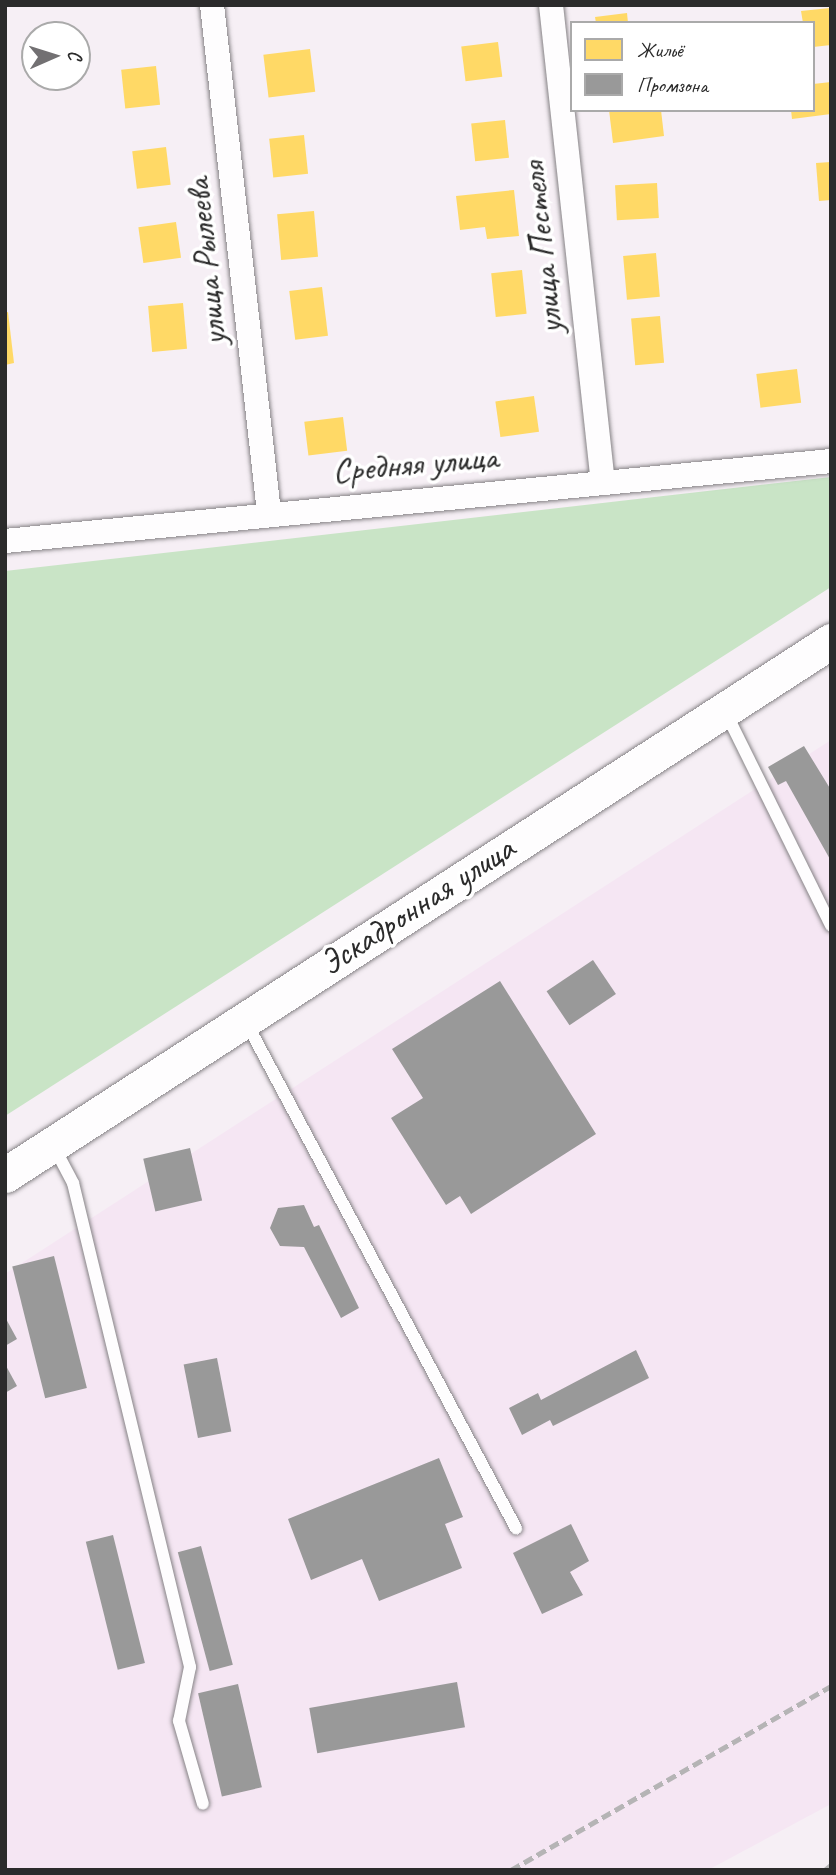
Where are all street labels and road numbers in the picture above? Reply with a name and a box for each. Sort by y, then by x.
street label: улица Пестеля [512,158,572,338]
street label: улица Рылеева [176,176,236,348]
street label: Средняя улица [331,436,499,492]
street label: Эскадронная улица [311,827,523,985]

